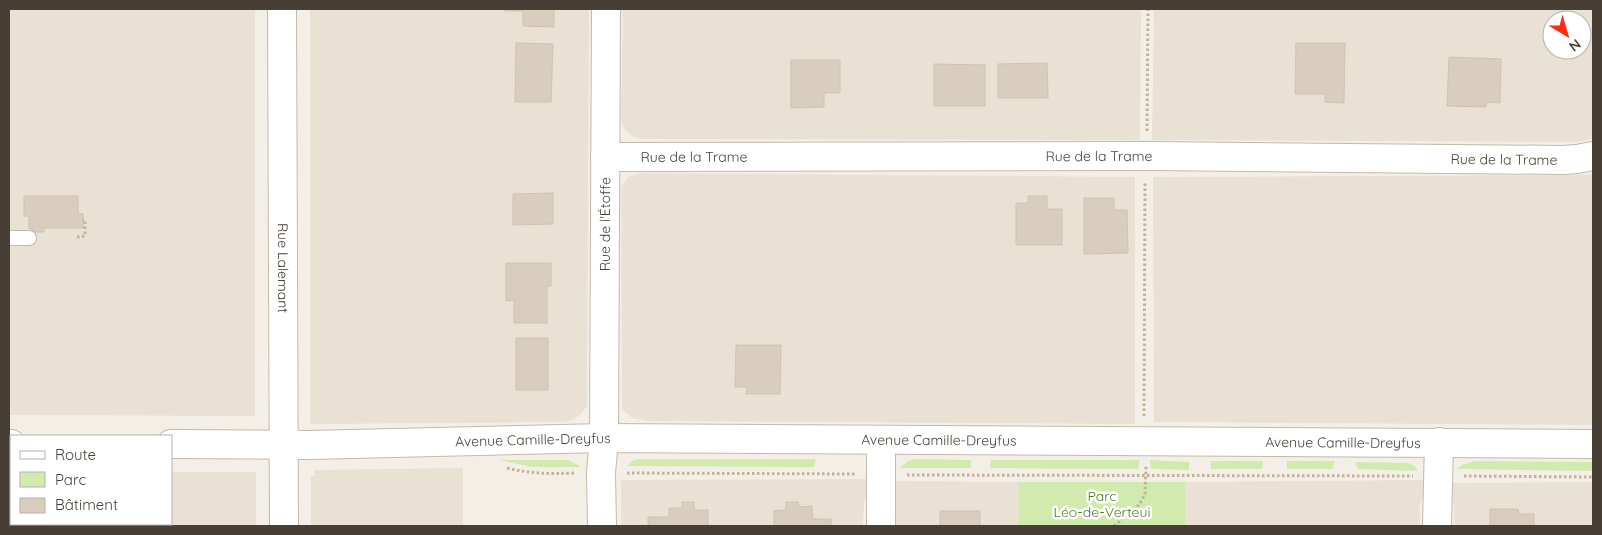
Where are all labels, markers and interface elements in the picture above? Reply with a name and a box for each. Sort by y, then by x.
north arrow [1542,10,1592,60]
text: N [1565,35,1585,56]
street label: Rue de la Trame [1046,147,1152,165]
street label: Rue de la Trame [641,148,747,166]
street label: Rue de la Trame [1450,150,1558,169]
street label: Rue de l'Étoffe [596,177,614,271]
street label: Rue Lalemant [274,223,292,313]
street label: Avenue Camille-Dreyfus [455,429,611,451]
street label: Avenue Camille-Dreyfus [861,431,1017,450]
street label: Avenue Camille-Dreyfus [1265,433,1421,452]
legend [10,435,172,525]
text: Route [55,445,96,464]
text: Parc [55,470,86,489]
park label: Parc Léo-de-Verteui [1054,487,1150,521]
text: Bâtiment [55,495,118,514]

